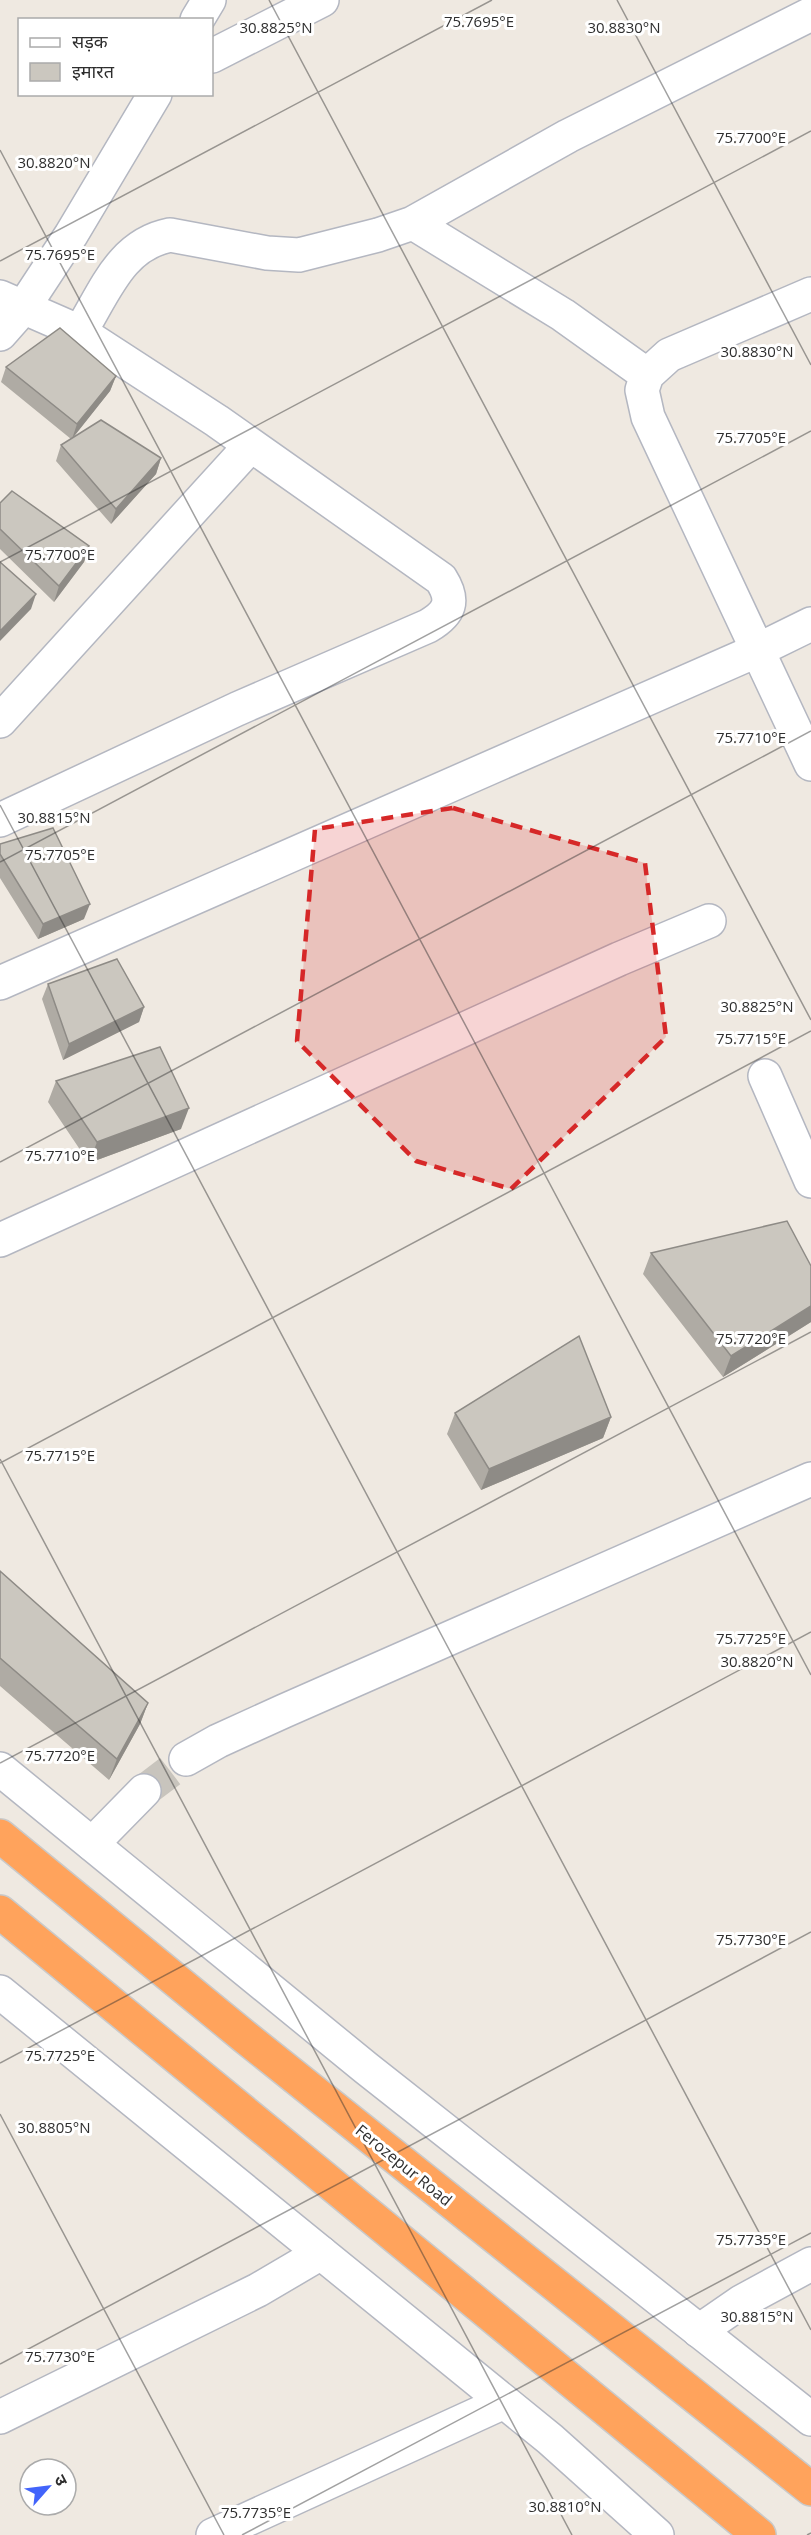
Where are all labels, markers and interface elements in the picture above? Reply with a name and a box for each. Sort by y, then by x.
text: 75.7695°E [444,11,514,31]
text: 30.8825°N [239,17,313,37]
text: 30.8830°N [587,17,661,37]
legend [18,18,213,96]
text: सड़क [72,29,109,53]
text: इमारत [72,59,115,83]
text: 75.7700°E [716,127,786,147]
text: 30.8820°N [17,152,91,172]
text: 75.7695°E [25,244,95,264]
text: 30.8830°N [720,341,794,361]
text: 75.7705°E [716,427,786,447]
text: 75.7700°E [25,544,95,564]
text: 75.7710°E [716,727,786,747]
text: 30.8815°N [17,807,91,827]
text: 75.7705°E [25,844,95,864]
text: 30.8825°N [720,996,794,1016]
text: 75.7715°E [716,1028,786,1048]
text: 75.7710°E [25,1145,95,1165]
text: 75.7720°E [716,1328,786,1348]
text: 75.7715°E [25,1445,95,1465]
text: 75.7725°E [716,1628,786,1648]
text: 30.8820°N [720,1651,794,1671]
text: 75.7720°E [25,1745,95,1765]
text: 75.7730°E [716,1929,786,1949]
text: 75.7725°E [25,2045,95,2065]
text: 30.8805°N [17,2117,91,2137]
street label: Ferozepur Road [351,2119,457,2211]
text: 75.7735°E [716,2229,786,2249]
text: 30.8815°N [720,2306,794,2326]
text: 75.7730°E [25,2346,95,2366]
north arrow [18,2457,78,2517]
text: उ [49,2471,73,2490]
text: 30.8810°N [528,2496,602,2516]
text: 75.7735°E [221,2502,291,2522]

